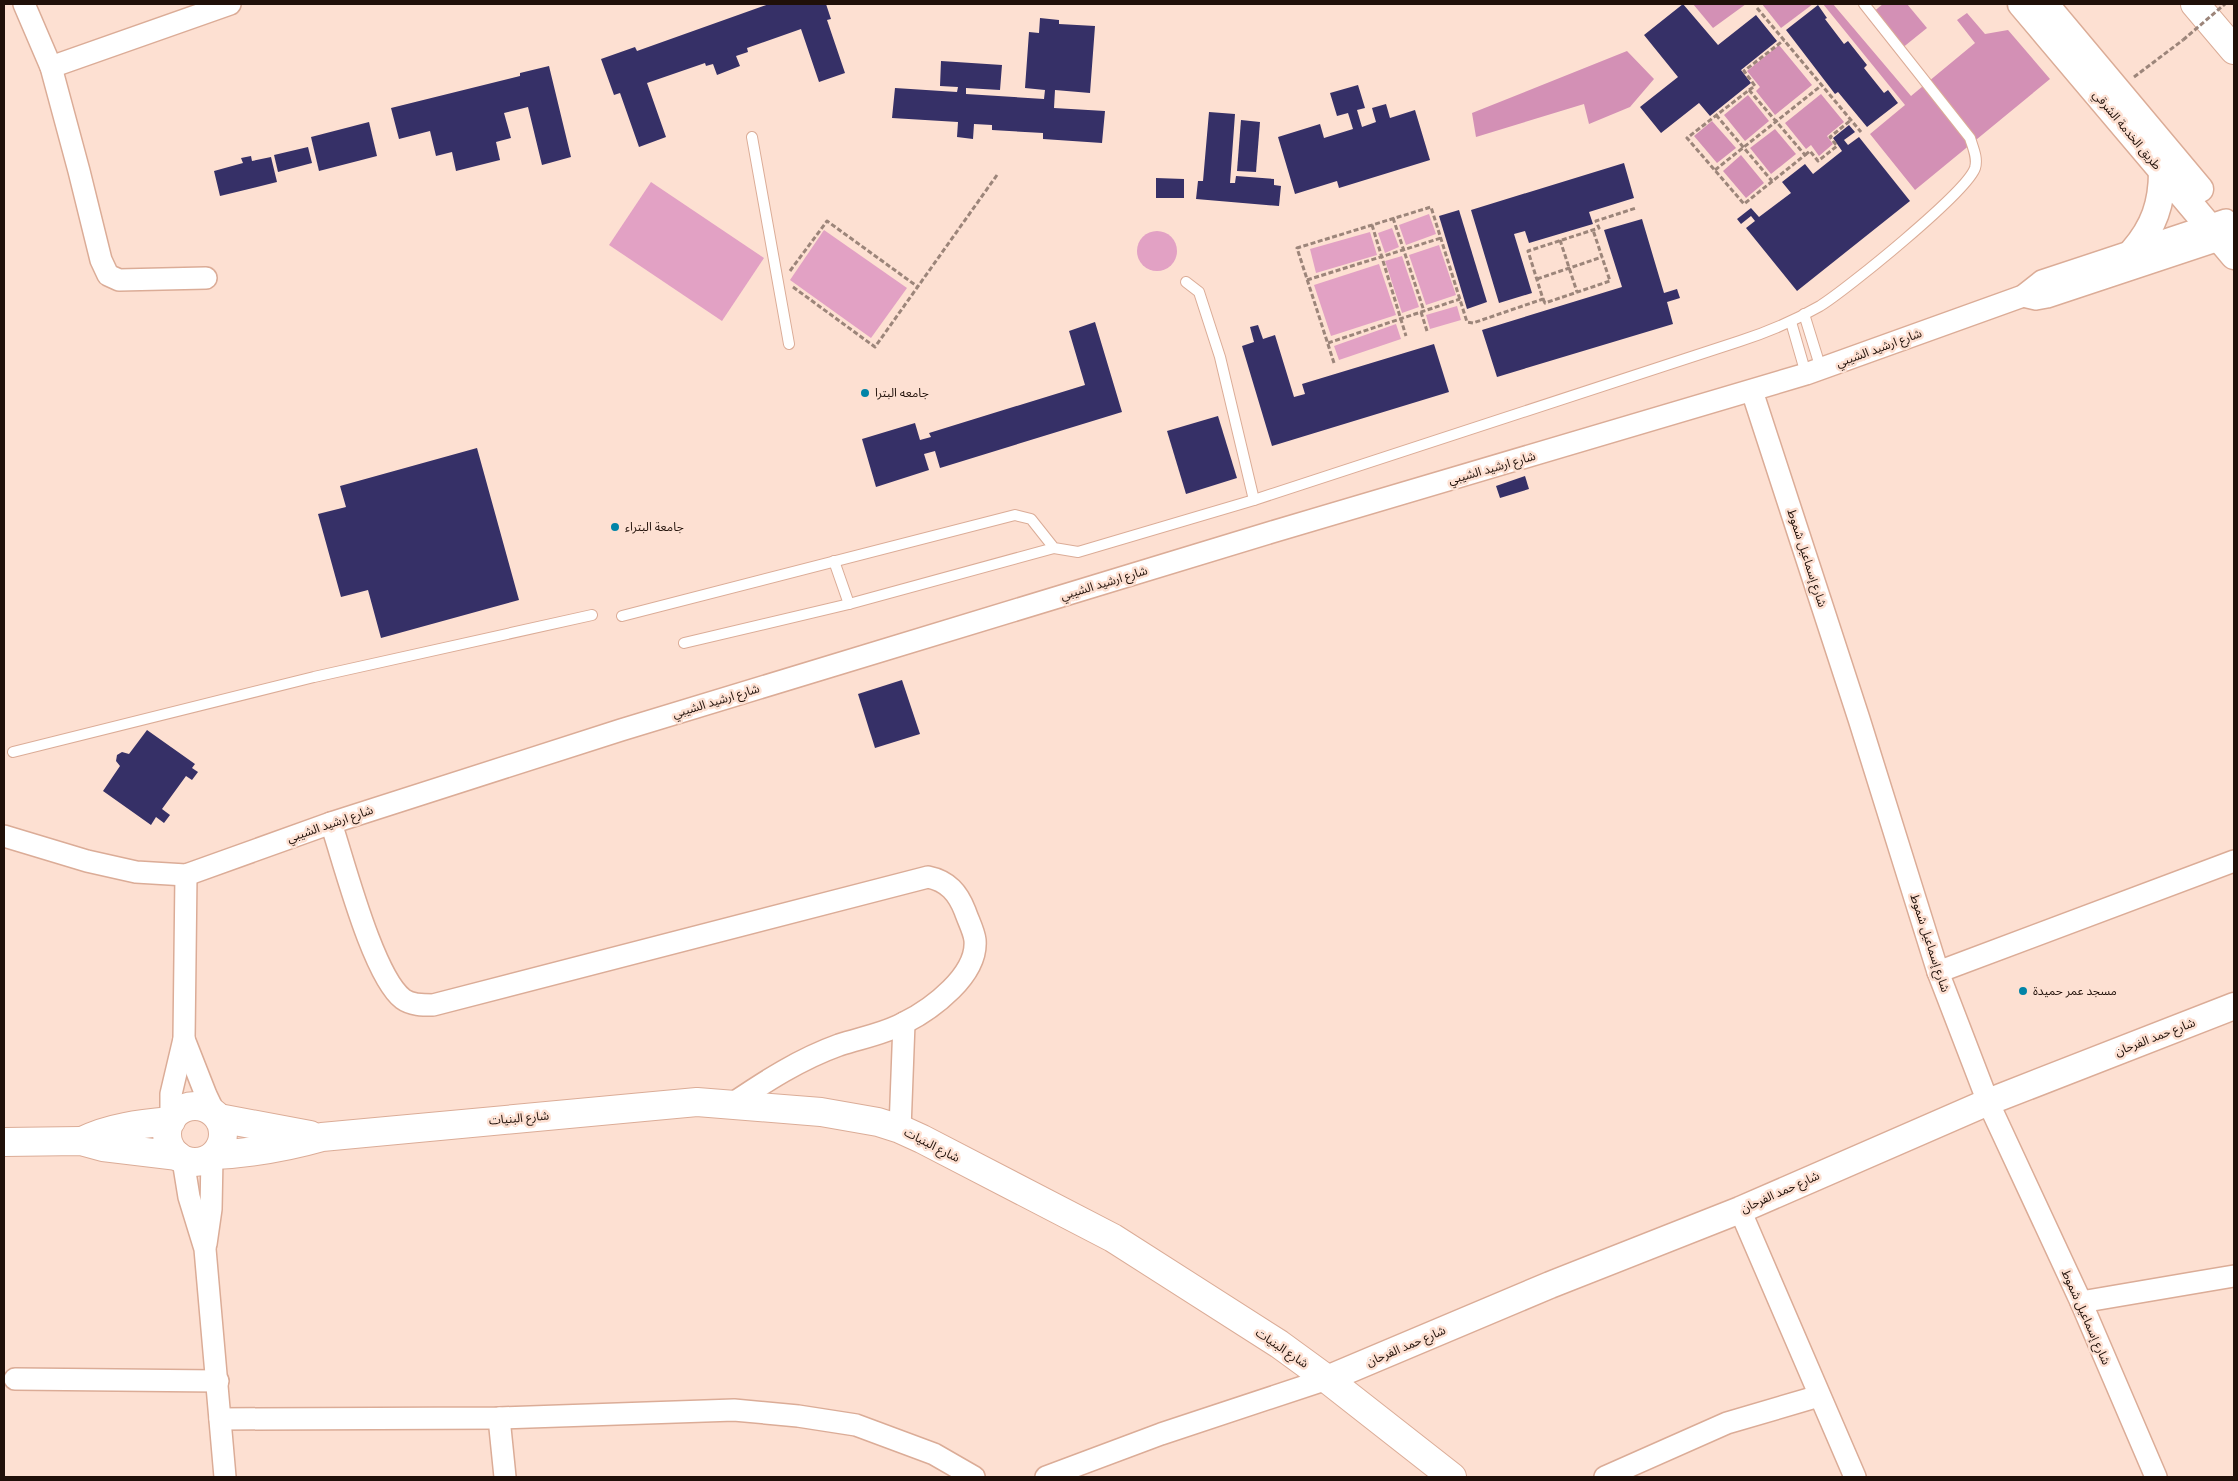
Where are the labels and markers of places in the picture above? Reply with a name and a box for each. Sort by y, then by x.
place label: جامعه البترا [875,386,929,400]
marker: جامعه البترا [859,387,871,399]
place label: جامعة البتراء [625,520,684,534]
marker: جامعة البتراء [609,521,621,533]
place label: مسجد عمر حميدة [2033,984,2117,998]
marker: مسجد عمر حميدة [2017,985,2029,997]

